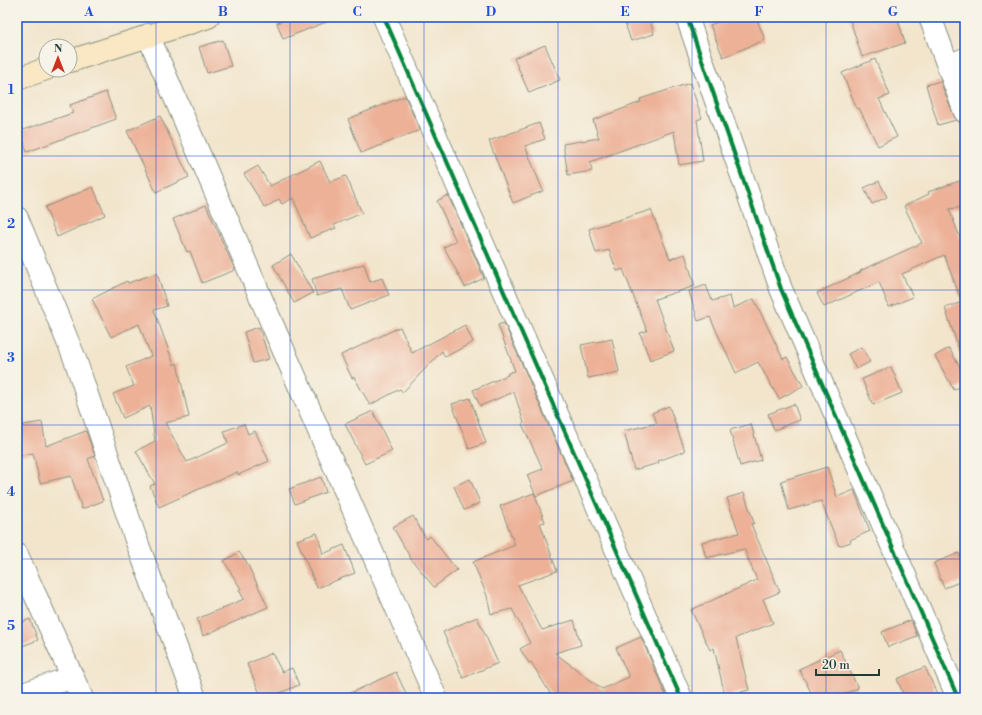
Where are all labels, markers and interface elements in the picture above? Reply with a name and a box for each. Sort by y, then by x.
text: A [83,4,94,20]
text: B [218,4,228,20]
text: C [352,4,362,20]
text: D [486,4,496,20]
text: E [620,4,630,20]
text: F [754,4,764,20]
text: G [888,4,899,20]
north arrow [38,38,78,78]
text: N [54,42,63,56]
text: 1 [8,82,15,98]
text: 2 [7,216,15,232]
text: 3 [7,350,15,366]
text: 4 [7,484,16,500]
text: 5 [7,618,15,634]
scale bar [816,651,879,677]
text: 20 m [822,658,850,673]

